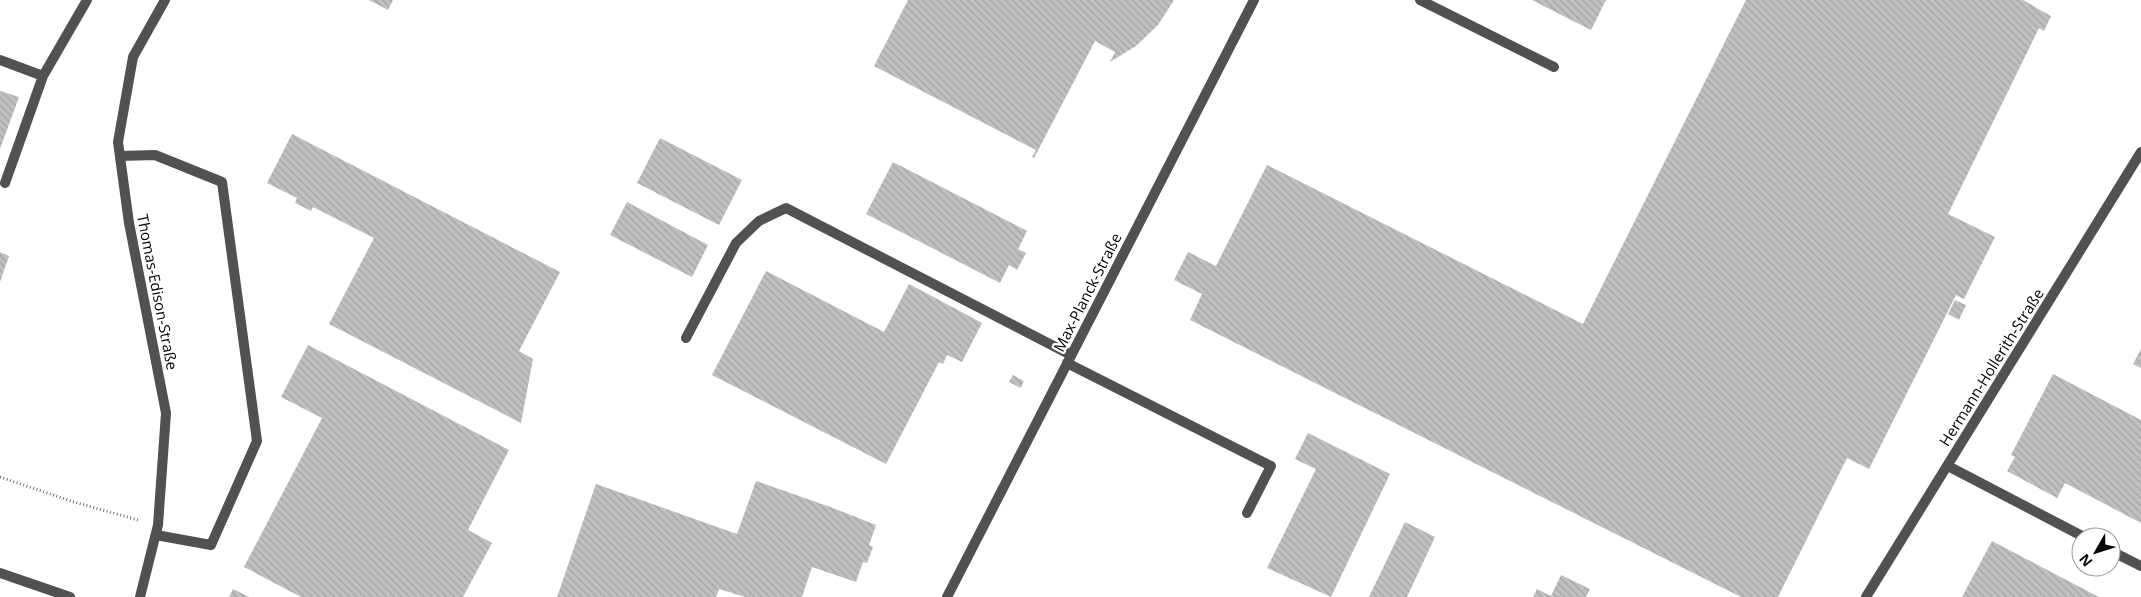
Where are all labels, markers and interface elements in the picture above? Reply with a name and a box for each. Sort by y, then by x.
street label: Thomas-Edison-Straße [133,213,183,371]
street label: Max-Planck-Straße [1048,229,1126,355]
street label: Hermann-Hollerith-Straße [1934,284,2048,450]
north arrow [2071,527,2121,577]
text: N [2075,550,2096,571]

